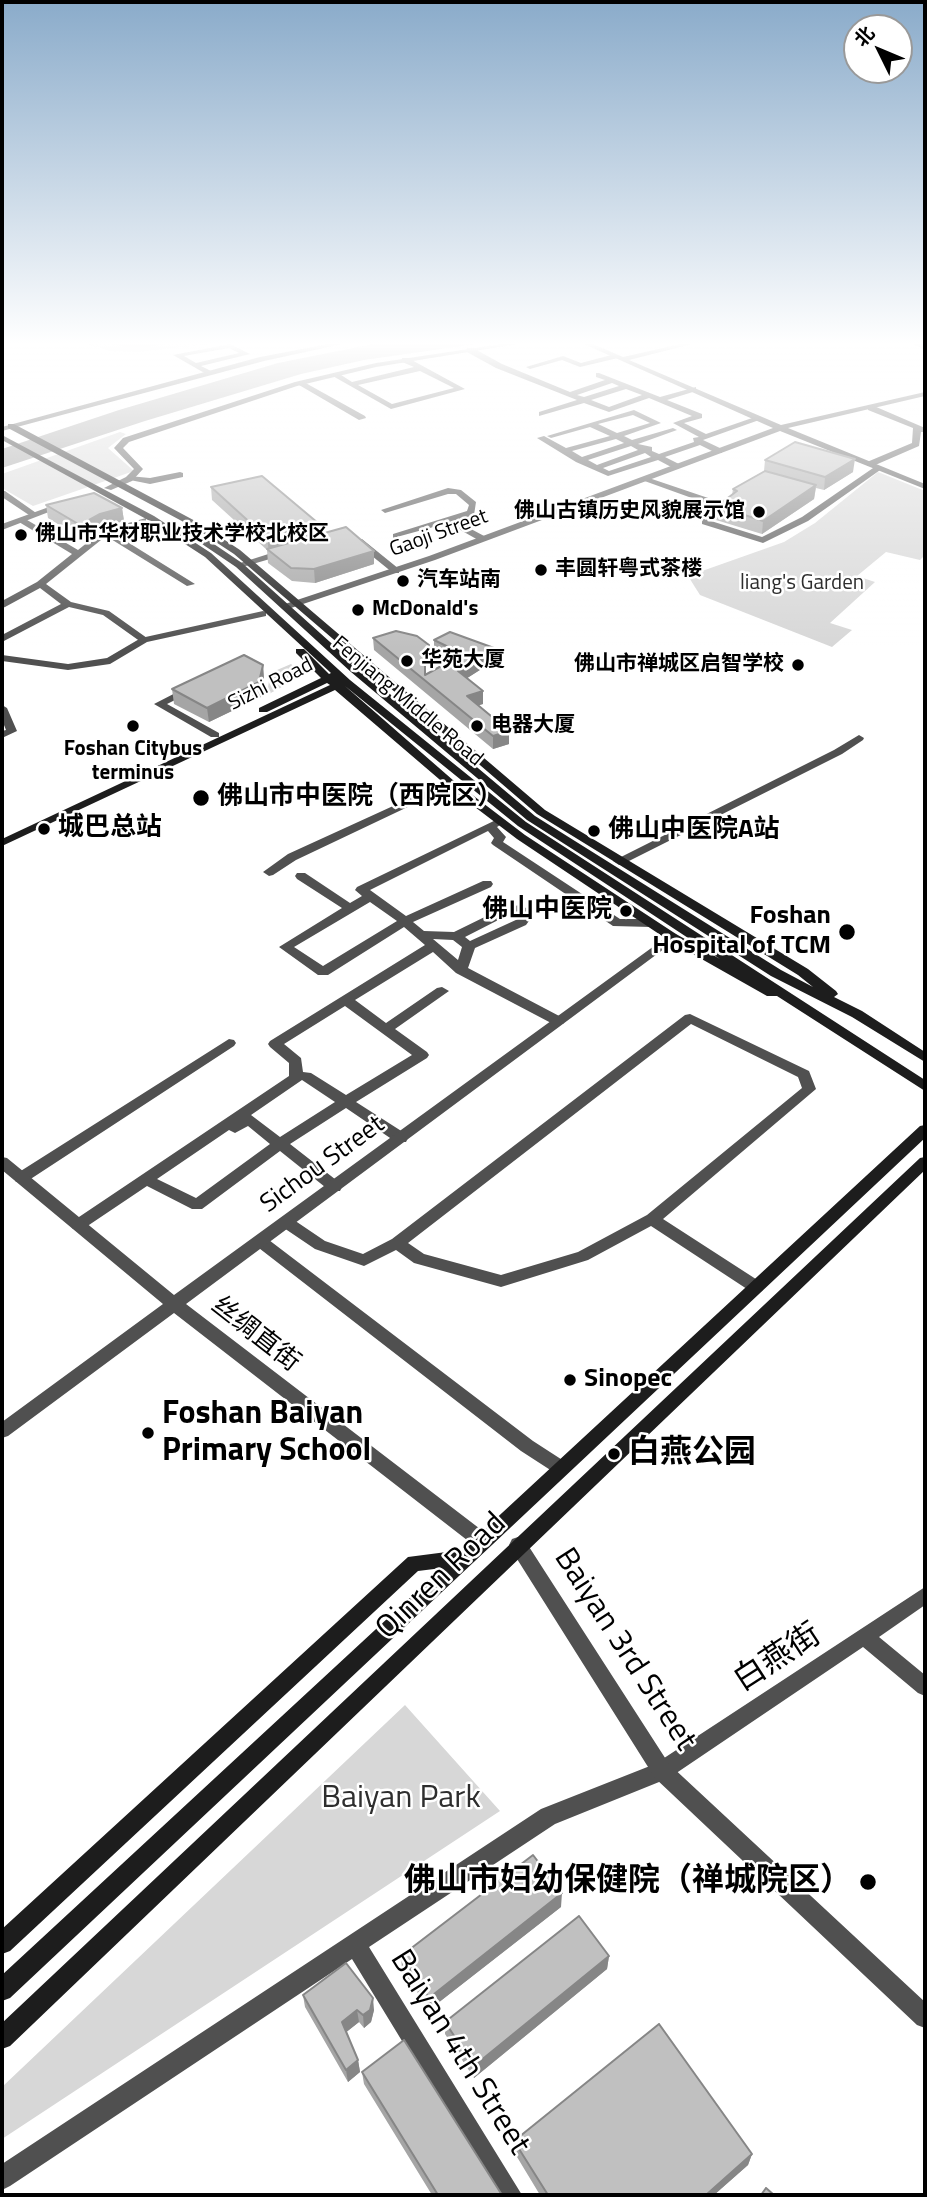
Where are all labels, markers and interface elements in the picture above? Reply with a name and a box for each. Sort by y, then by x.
north arrow [843,14,913,84]
text: 北 [847,19,881,53]
place label: 佛山古镇历史风貌展示馆 [514,499,745,525]
marker: 佛山古镇历史风貌展示馆 [751,504,767,520]
street label: Gaoji Street [387,505,491,563]
place label: 佛山市华材职业技术学校北校区 [35,522,329,548]
marker: 佛山市华材职业技术学校北校区 [13,527,29,543]
place label: 丰圆轩粤式茶楼 [555,557,702,583]
marker: 丰圆轩粤式茶楼 [533,562,549,578]
place label: 汽车站南 [417,568,501,594]
park label: liang's Garden [740,571,864,597]
marker: 汽车站南 [395,573,411,589]
place label: McDonald's [372,597,478,623]
marker: McDonald's [350,602,366,618]
street label: Fenjiang Middle Road [327,632,487,772]
place label: 华苑大厦 [421,648,505,674]
place label: 佛山市禅城区启智学校 [574,652,784,678]
street label: Sizhi Road [225,653,317,717]
marker: 华苑大厦 [399,653,415,669]
marker: 佛山市禅城区启智学校 [790,657,806,673]
place label: 电器大厦 [491,713,575,739]
marker: Foshan Citybus terminus [125,718,141,734]
marker: 电器大厦 [469,718,485,734]
place label: Foshan Citybus terminus [64,737,202,787]
place label: 佛山市中医院（西院区） [217,782,503,814]
marker: 佛山市中医院（西院区） [191,788,211,808]
place label: 城巴总站 [58,813,162,845]
place label: 佛山中医院A站 [608,815,780,847]
marker: 城巴总站 [36,821,52,837]
marker: 佛山中医院A站 [586,823,602,839]
place label: 佛山中医院 [482,895,612,927]
place label: Foshan Hospital of TCM [652,901,831,962]
marker: 佛山中医院 [618,903,634,919]
marker: Foshan Hospital of TCM [837,922,857,942]
street label: Sichou Street [255,1110,391,1220]
street label: 丝绸直街 [204,1291,306,1379]
place label: Sinopec [584,1364,672,1396]
marker: Sinopec [562,1372,578,1388]
place label: Foshan Baiyan Primary School [162,1396,371,1471]
marker: Foshan Baiyan Primary School [140,1425,156,1441]
place label: 白燕公园 [628,1435,756,1473]
marker: 白燕公园 [606,1446,622,1462]
street label: Qinren Road [369,1506,515,1648]
street label: Baiyan 3rd Street [544,1542,704,1758]
street label: 白燕街 [727,1617,829,1701]
park label: Baiyan Park [321,1780,481,1818]
place label: 佛山市妇幼保健院（禅城院区） [404,1863,852,1901]
marker: 佛山市妇幼保健院（禅城院区） [858,1872,878,1892]
street label: Baiyan 4th Street [381,1944,537,2162]

